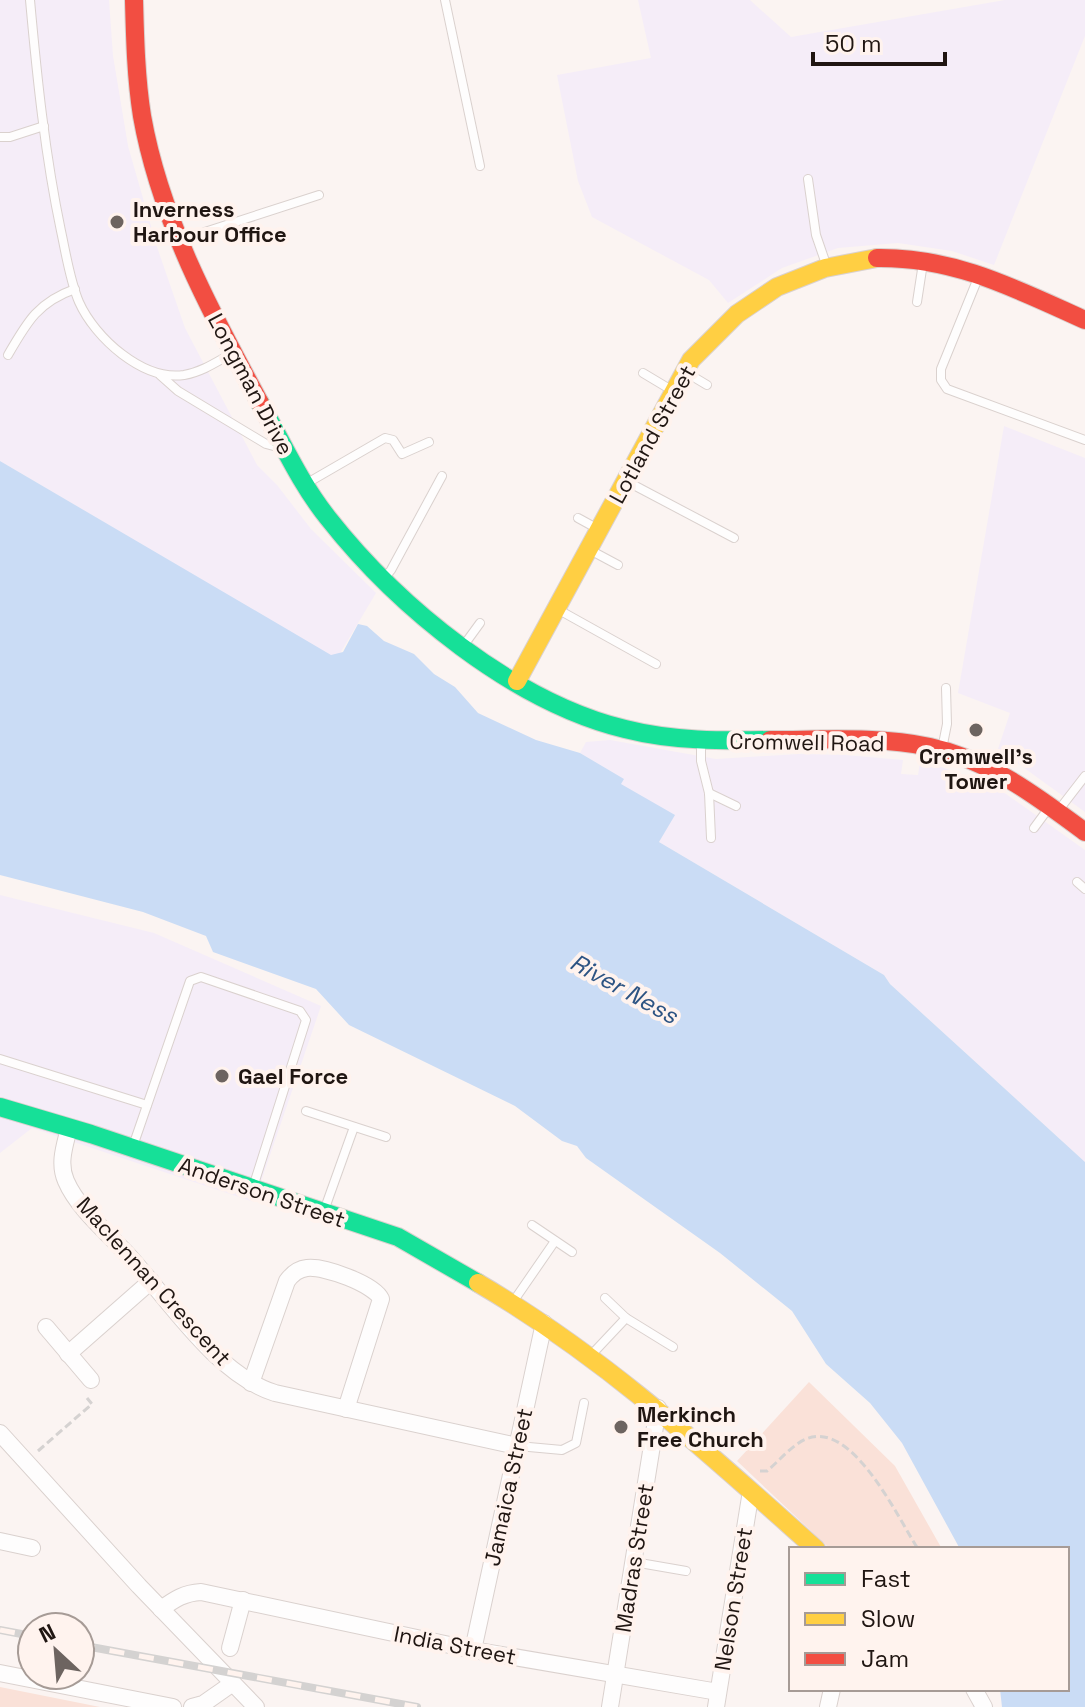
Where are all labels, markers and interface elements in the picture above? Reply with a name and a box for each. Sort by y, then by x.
scale bar [813,16,945,66]
text: 50 m [825,28,882,59]
place label: Inverness Harbour Office [133,195,287,248]
marker: Inverness Harbour Office [108,213,126,231]
street label: Longman Drive [202,308,300,460]
street label: Lotland Street [602,360,702,508]
marker: Cromwell's Tower [967,721,985,739]
street label: Cromwell Road [729,727,885,757]
place label: Cromwell's Tower [919,742,1033,795]
water label: River Ness [565,946,685,1031]
place label: Gael Force [238,1062,348,1090]
marker: Gael Force [213,1067,231,1085]
street label: Anderson Street [175,1150,349,1234]
street label: Maclennan Crescent [71,1191,237,1371]
place label: Merkinch Free Church [637,1400,764,1453]
street label: Jamaica Street [478,1405,538,1569]
marker: Merkinch Free Church [612,1418,630,1436]
street label: Madras Street [608,1481,660,1635]
street label: Nelson Street [708,1525,758,1673]
legend [789,1547,1069,1691]
text: Fast [861,1563,911,1594]
text: Slow [861,1603,915,1634]
north arrow [16,1611,96,1691]
text: N [34,1617,60,1649]
street label: India Street [391,1619,519,1671]
text: Jam [861,1643,909,1674]

